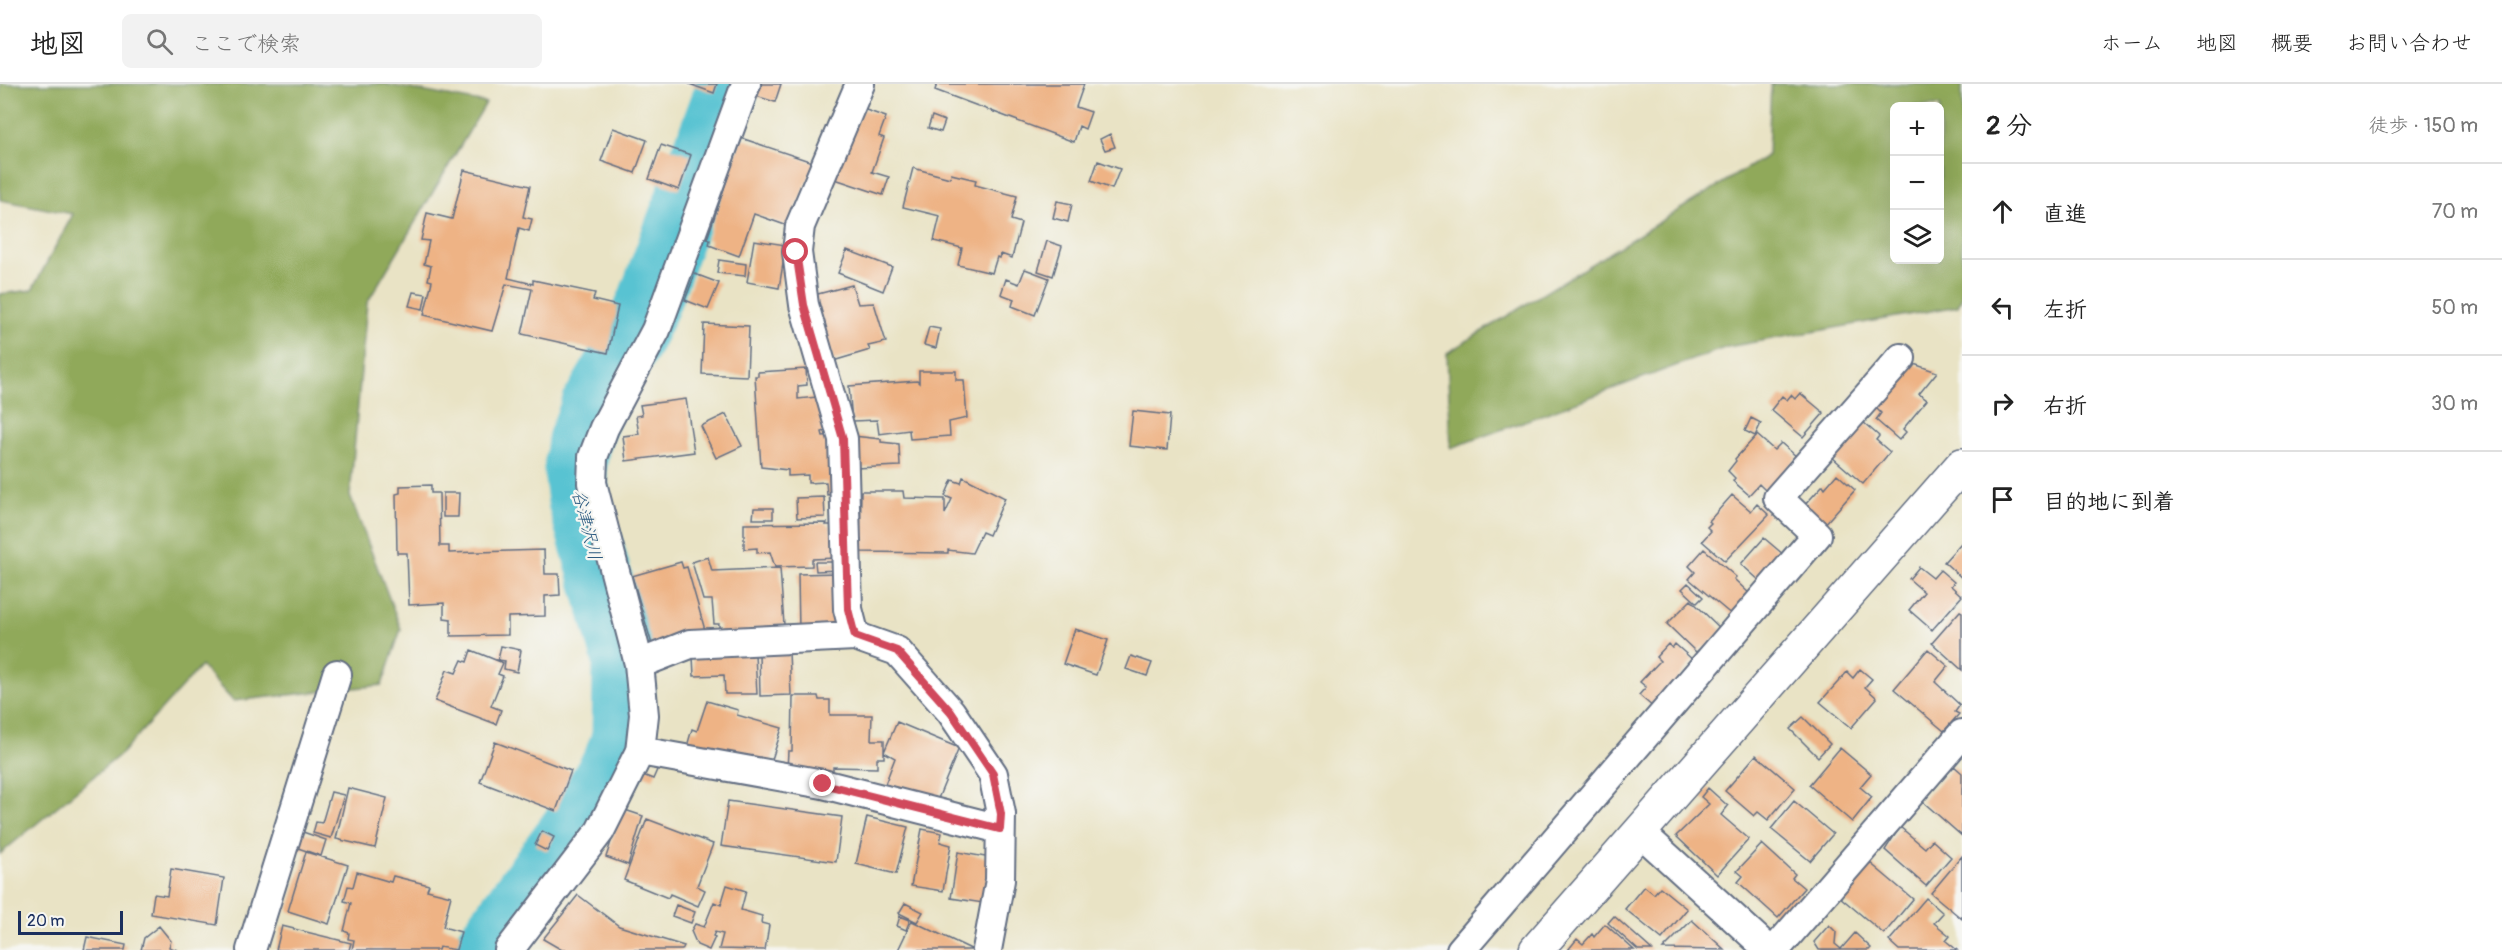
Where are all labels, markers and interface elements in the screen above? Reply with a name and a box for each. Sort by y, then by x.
search box [122,14,542,68]
icon: search [143,25,176,58]
text: 地図 [30,27,86,62]
text: ここで検索 [191,30,301,58]
text: ホーム [2101,30,2163,57]
text: 地図 [2196,30,2238,57]
text: 概要 [2271,30,2313,57]
text: お問い合わせ [2346,30,2472,57]
map controls [1890,102,1944,264]
button: + [1890,102,1944,156]
text: 2 分 [1986,110,2032,142]
text: 徒歩 · 150 m [2368,113,2478,138]
button: − [1890,156,1944,210]
icon: ahead [1986,195,2019,228]
text: 70 m [2432,199,2478,224]
text: 直進 [2043,200,2087,228]
button: layers [1890,210,1944,264]
route start [782,238,808,264]
icon: left [1986,291,2019,324]
text: 50 m [2431,295,2478,320]
text: 左折 [2043,296,2087,324]
icon: right [1986,387,2019,420]
text: 30 m [2431,391,2478,416]
text: 右折 [2043,392,2087,420]
icon: arrive [1986,483,2019,516]
water label: 谷津沢川 [567,487,606,563]
text: 目的地に到着 [2043,488,2175,516]
route end [809,770,835,796]
scale bar [18,908,123,936]
text: 20 m [27,911,65,931]

